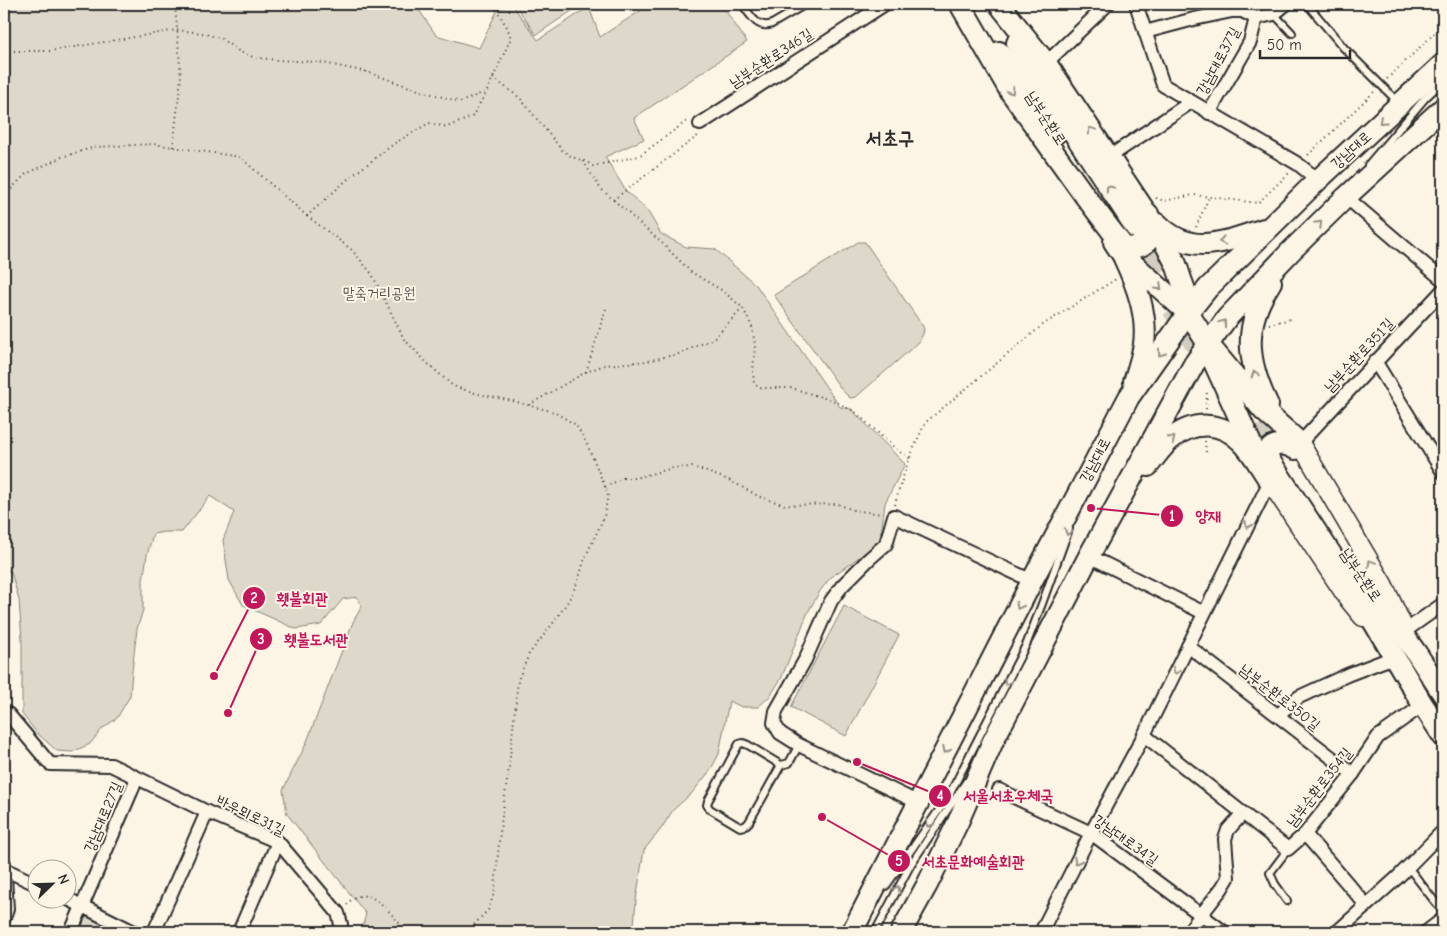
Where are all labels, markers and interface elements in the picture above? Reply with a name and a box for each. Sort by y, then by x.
street label: 남부순환로346길 [726,24,816,92]
street label: 강남대로37길 [1192,24,1244,98]
scale bar [1260,28,1350,60]
text: 50 m [1267,36,1302,54]
one-way arrow [1004,86,1014,95]
street label: 남부순환로 [1022,88,1070,148]
one-way arrow [1379,115,1388,124]
one-way arrow [1088,126,1097,136]
district label: 서초구 [866,127,914,150]
street label: 강남대로 [1327,127,1375,173]
one-way arrow [1106,184,1115,193]
one-way arrow [1313,221,1322,230]
one-way arrow [1217,235,1226,246]
one-way arrow [1154,281,1163,290]
park label: 말죽거리공원 [343,284,415,302]
street label: 남부순환로351길 [1320,314,1398,396]
one-way arrow [1218,320,1226,329]
one-way arrow [1158,347,1166,356]
one-way arrow [1251,370,1261,378]
street label: 강남대로 [1076,434,1114,486]
one-way arrow [1167,436,1176,445]
callout: 양재 [1160,500,1231,531]
text: 1 [1169,507,1175,525]
text: 양재 [1195,507,1221,525]
one-way arrow [1244,520,1254,529]
one-way arrow [1064,527,1074,535]
street label: 남부순환로 [1337,545,1385,605]
one-way arrow [1368,560,1378,569]
callout: 횃불회관 [242,583,338,614]
text: 2 [250,589,258,607]
text: 횃불회관 [276,590,328,608]
one-way arrow [1015,600,1025,609]
callout: 횃불도서관 [248,623,358,654]
text: 3 [257,630,265,648]
text: 횃불도서관 [284,631,348,649]
street label: 남부순환로350길 [1236,660,1324,734]
one-way arrow [1172,665,1182,674]
one-way arrow [1003,677,1013,686]
street label: 남부순환로354길 [1283,744,1355,830]
one-way arrow [942,745,952,754]
street label: 강남대로27길 [80,779,126,855]
callout: 서울서초우체국 [927,780,1063,811]
text: 4 [936,787,944,805]
text: 서울서초우체국 [963,787,1053,805]
street label: 바우뫼로31길 [214,791,288,839]
street label: 강남대로34길 [1090,811,1162,869]
one-way arrow [926,818,935,828]
callout: 서초문화예술회관 [887,846,1035,877]
text: 5 [895,852,903,870]
text: 서초문화예술회관 [922,853,1025,871]
one-way arrow [1073,856,1083,865]
north arrow [28,858,78,908]
text: N [54,872,73,887]
one-way arrow [891,885,901,894]

